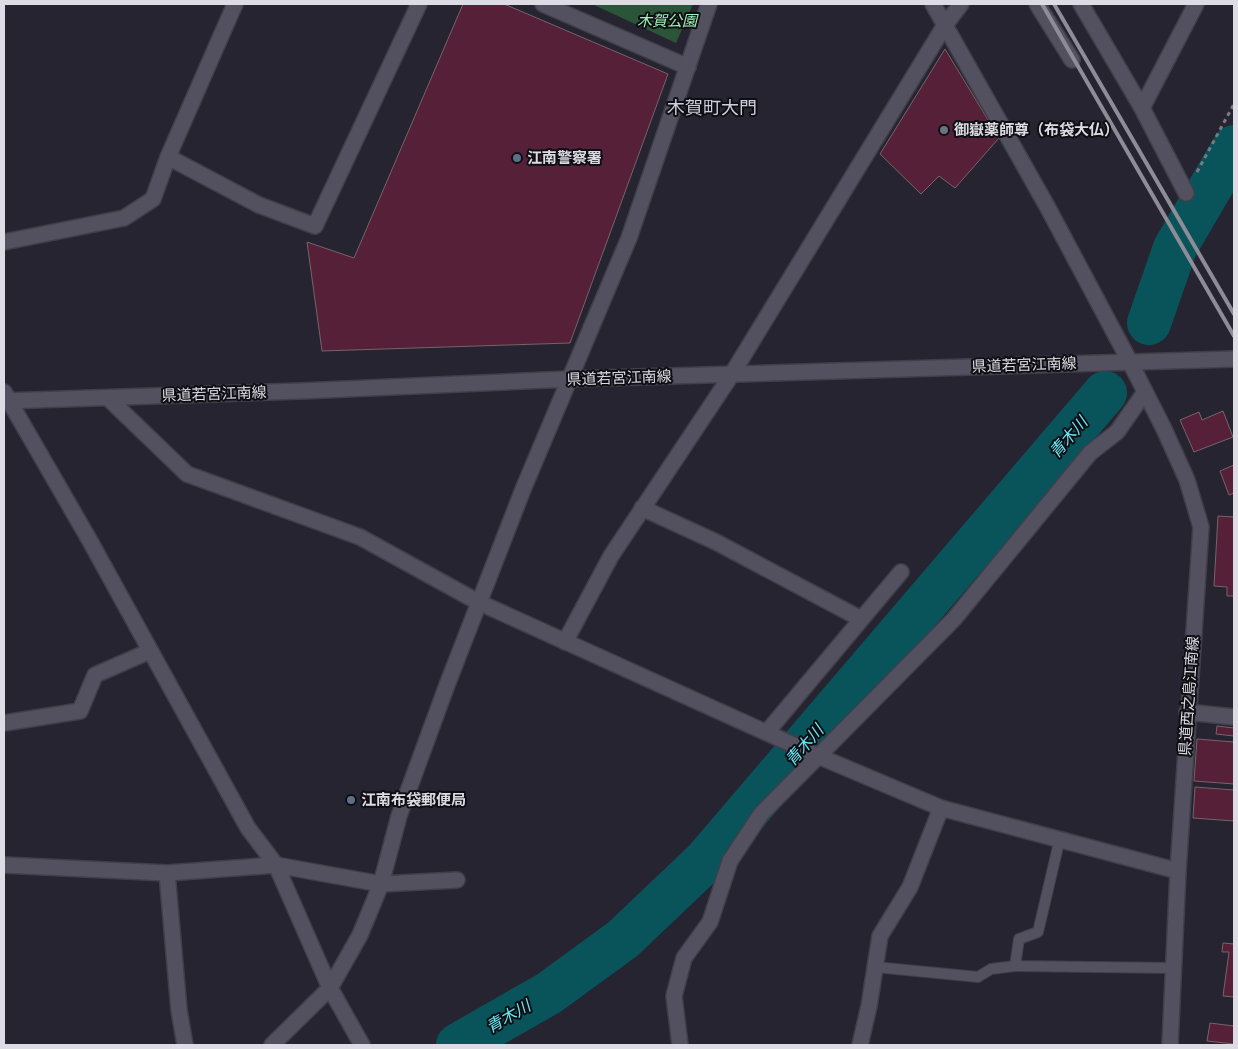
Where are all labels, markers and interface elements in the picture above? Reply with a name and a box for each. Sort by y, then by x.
park label: 木賀公園 [637,11,699,30]
district label: 木賀町大門 [667,97,757,119]
place label: 御嶽薬師尊（布袋大仏） [954,120,1119,139]
marker: 御嶽薬師尊（布袋大仏） [938,124,950,136]
place label: 江南警察署 [527,148,602,167]
marker: 江南警察署 [511,152,523,164]
street label: 県道若宮江南線 [971,353,1077,376]
street label: 県道若宮江南線 [566,366,672,389]
street label: 県道若宮江南線 [161,382,267,405]
water label: 青木川 [1045,411,1093,462]
street label: 県道西之島江南線 [1175,635,1202,756]
water label: 青木川 [781,719,829,770]
place label: 江南布袋郵便局 [361,790,466,809]
marker: 江南布袋郵便局 [345,794,357,806]
water label: 青木川 [482,994,536,1037]

